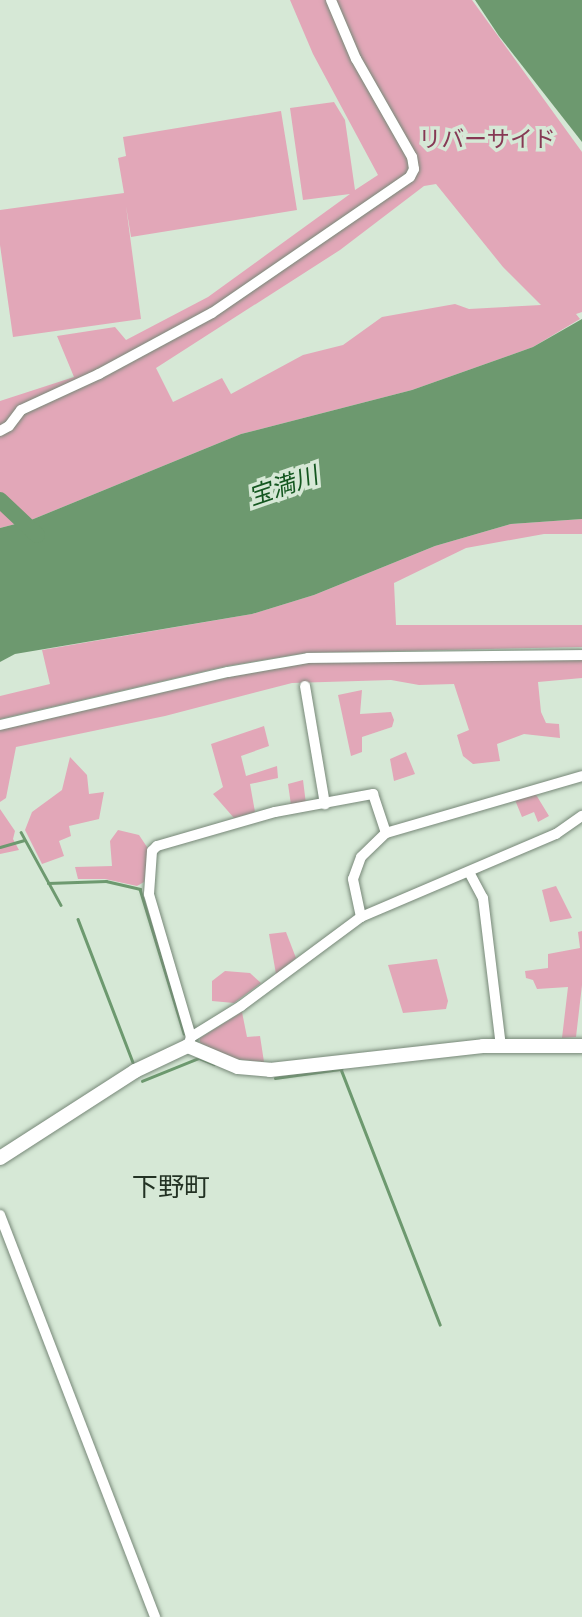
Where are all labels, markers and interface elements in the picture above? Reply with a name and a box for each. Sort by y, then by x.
park label: リバーサイド [418,125,556,153]
water label: 宝満川 [244,461,322,511]
district label: 下野町 [132,1172,210,1204]

